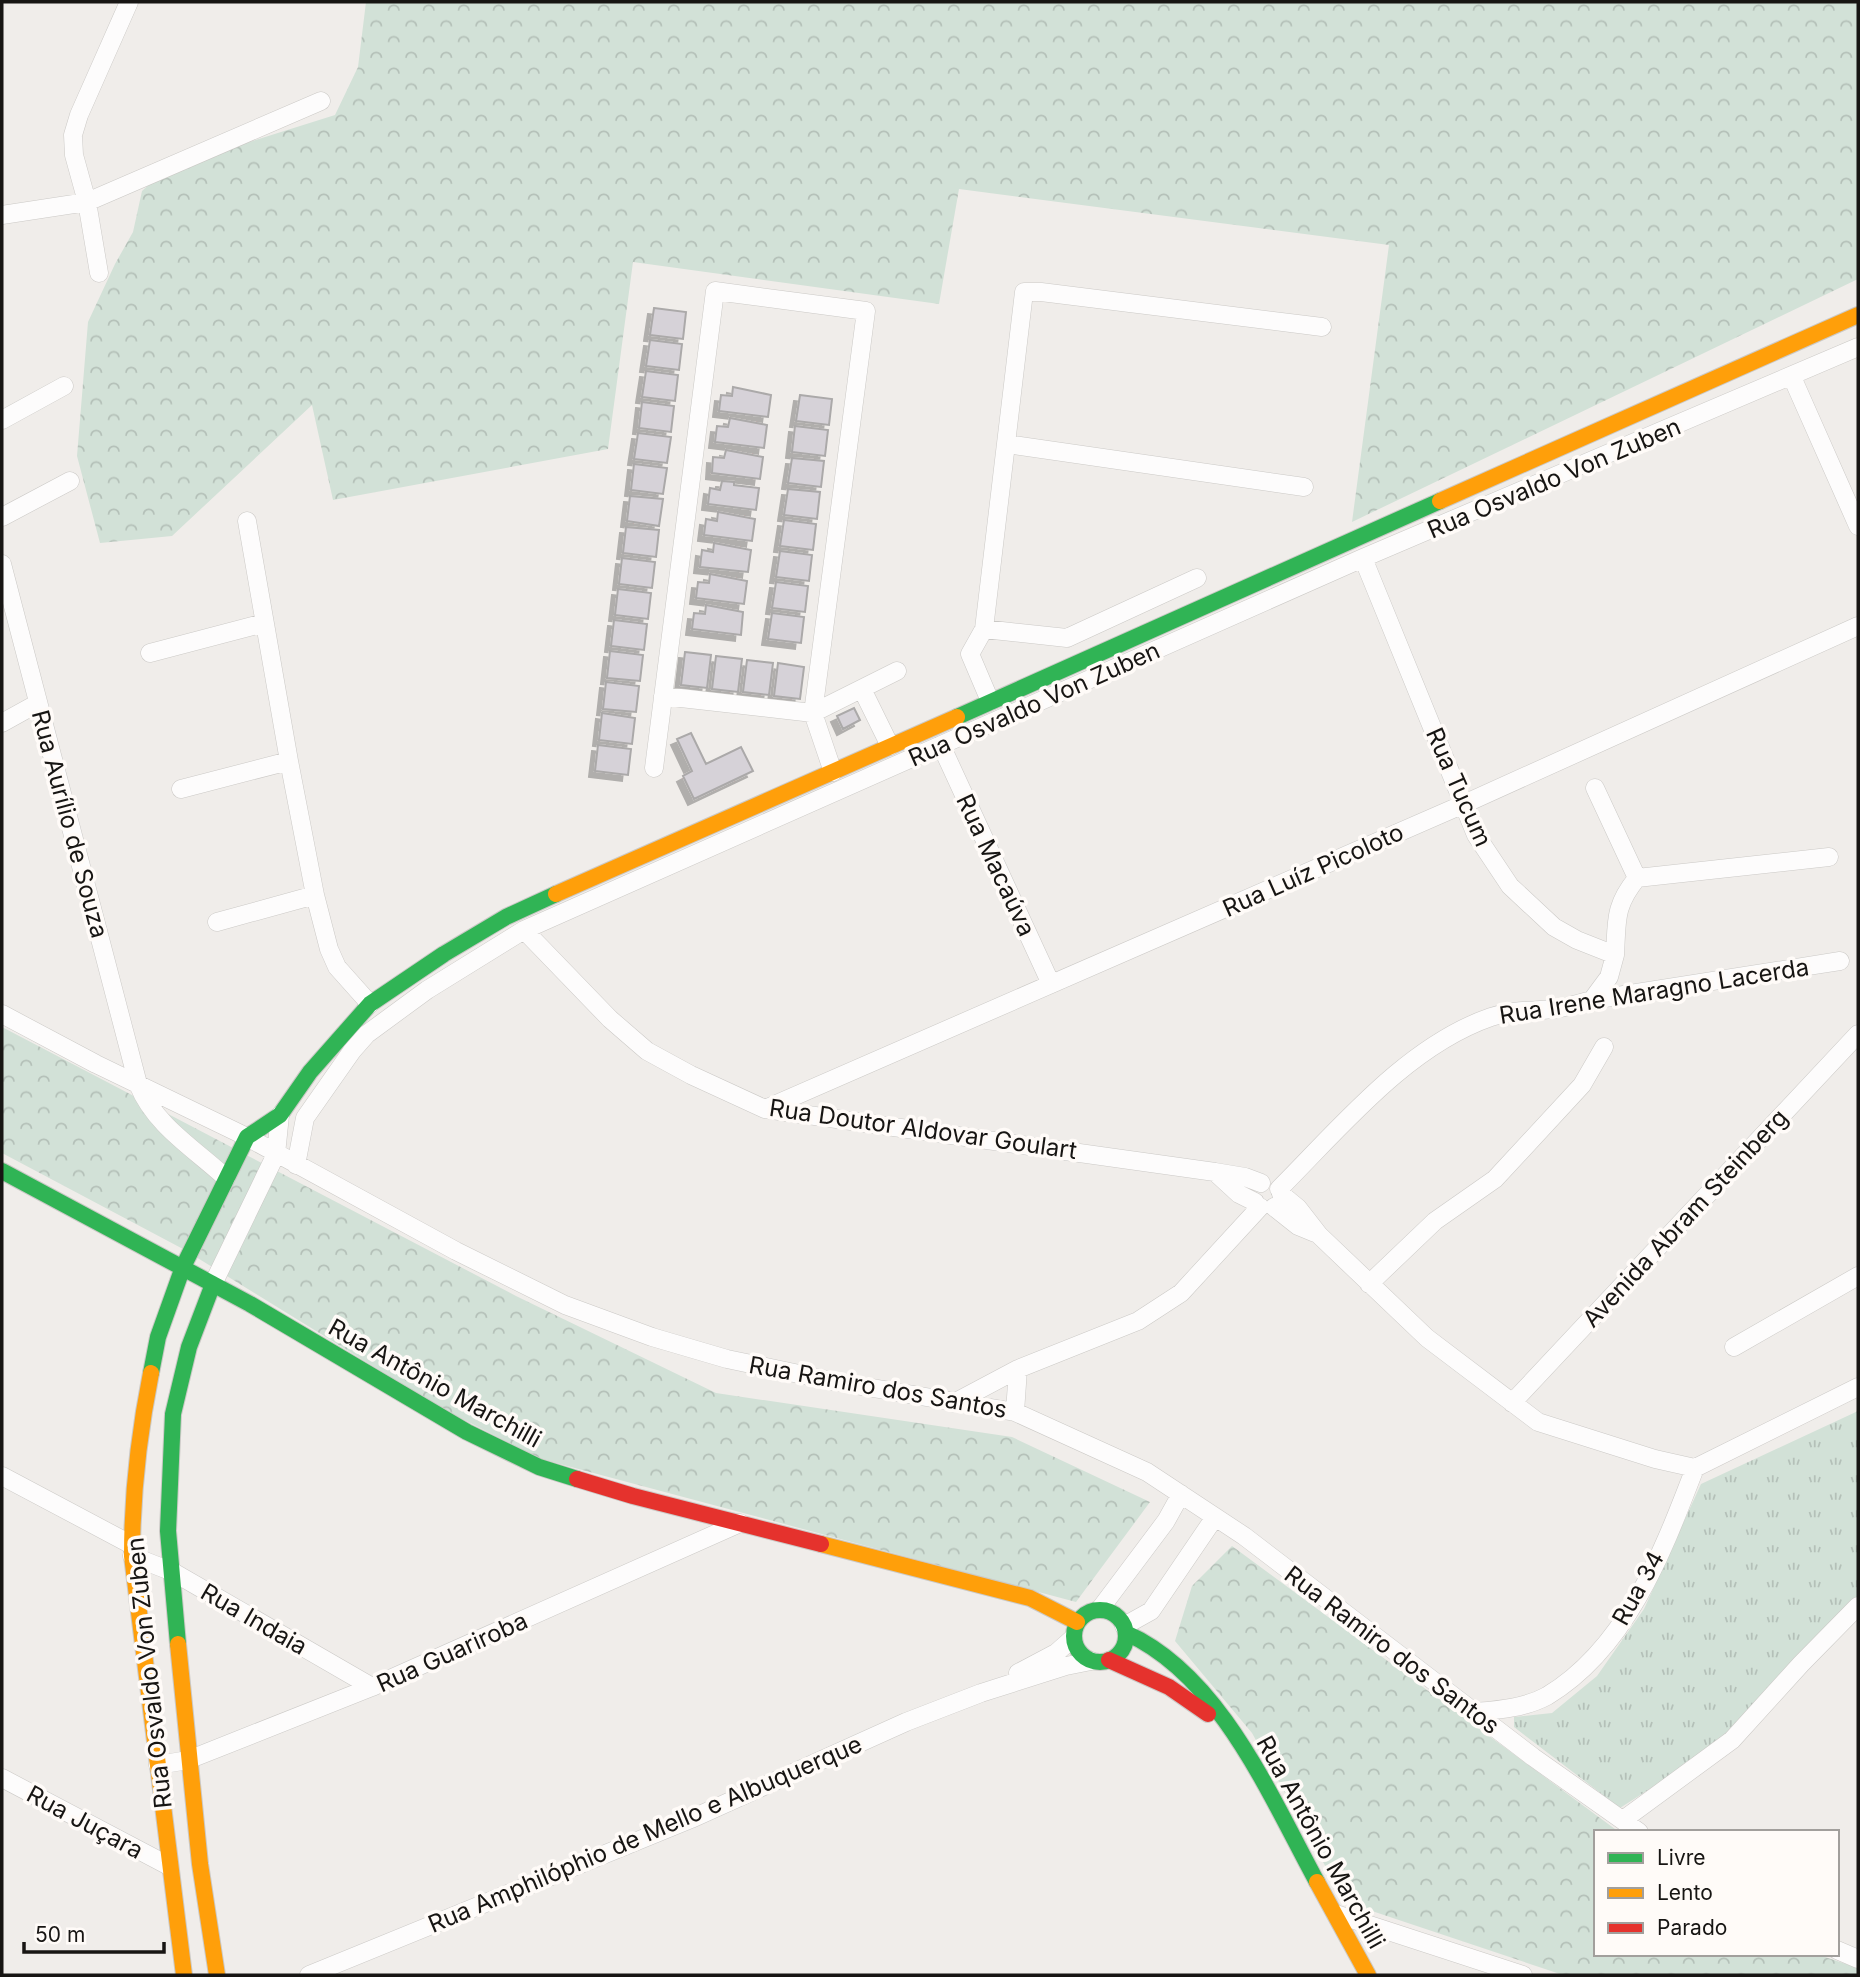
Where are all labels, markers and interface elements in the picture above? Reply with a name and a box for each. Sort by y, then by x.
street label: Rua Osvaldo Von Zuben [1423,411,1685,545]
street label: Rua Osvaldo Von Zuben [904,635,1164,773]
street label: Rua Aurílio de Souza [26,707,114,941]
street label: Rua Tucum [1420,723,1498,851]
street label: Rua Macaúva [950,789,1042,941]
street label: Rua Luíz Picoloto [1218,817,1408,923]
street label: Rua Irene Maragno Lacerda [1497,952,1811,1030]
street label: Rua Doutor Aldovar Goulart [767,1093,1079,1165]
street label: Avenida Abram Steinberg [1576,1103,1794,1333]
street label: Rua Antônio Marchilli [324,1312,546,1454]
street label: Rua Ramiro dos Santos [747,1350,1009,1424]
street label: Rua Osvaldo Von Zuben [120,1536,178,1810]
street label: Rua 34 [1606,1546,1670,1630]
street label: Rua Ramiro dos Santos [1279,1560,1505,1740]
street label: Rua Indaia [196,1577,312,1661]
street label: Rua Guariroba [372,1606,532,1698]
street label: Rua Amphilóphio de Mello e Albuquerque [424,1729,866,1939]
street label: Rua Antônio Marchilli [1250,1731,1392,1953]
street label: Rua Juçara [22,1779,148,1865]
legend [1594,1830,1839,1956]
text: Livre [1657,1845,1706,1870]
text: Lento [1657,1880,1713,1905]
scale bar [24,1910,164,1954]
text: Parado [1657,1915,1727,1940]
text: 50 m [35,1922,85,1947]

